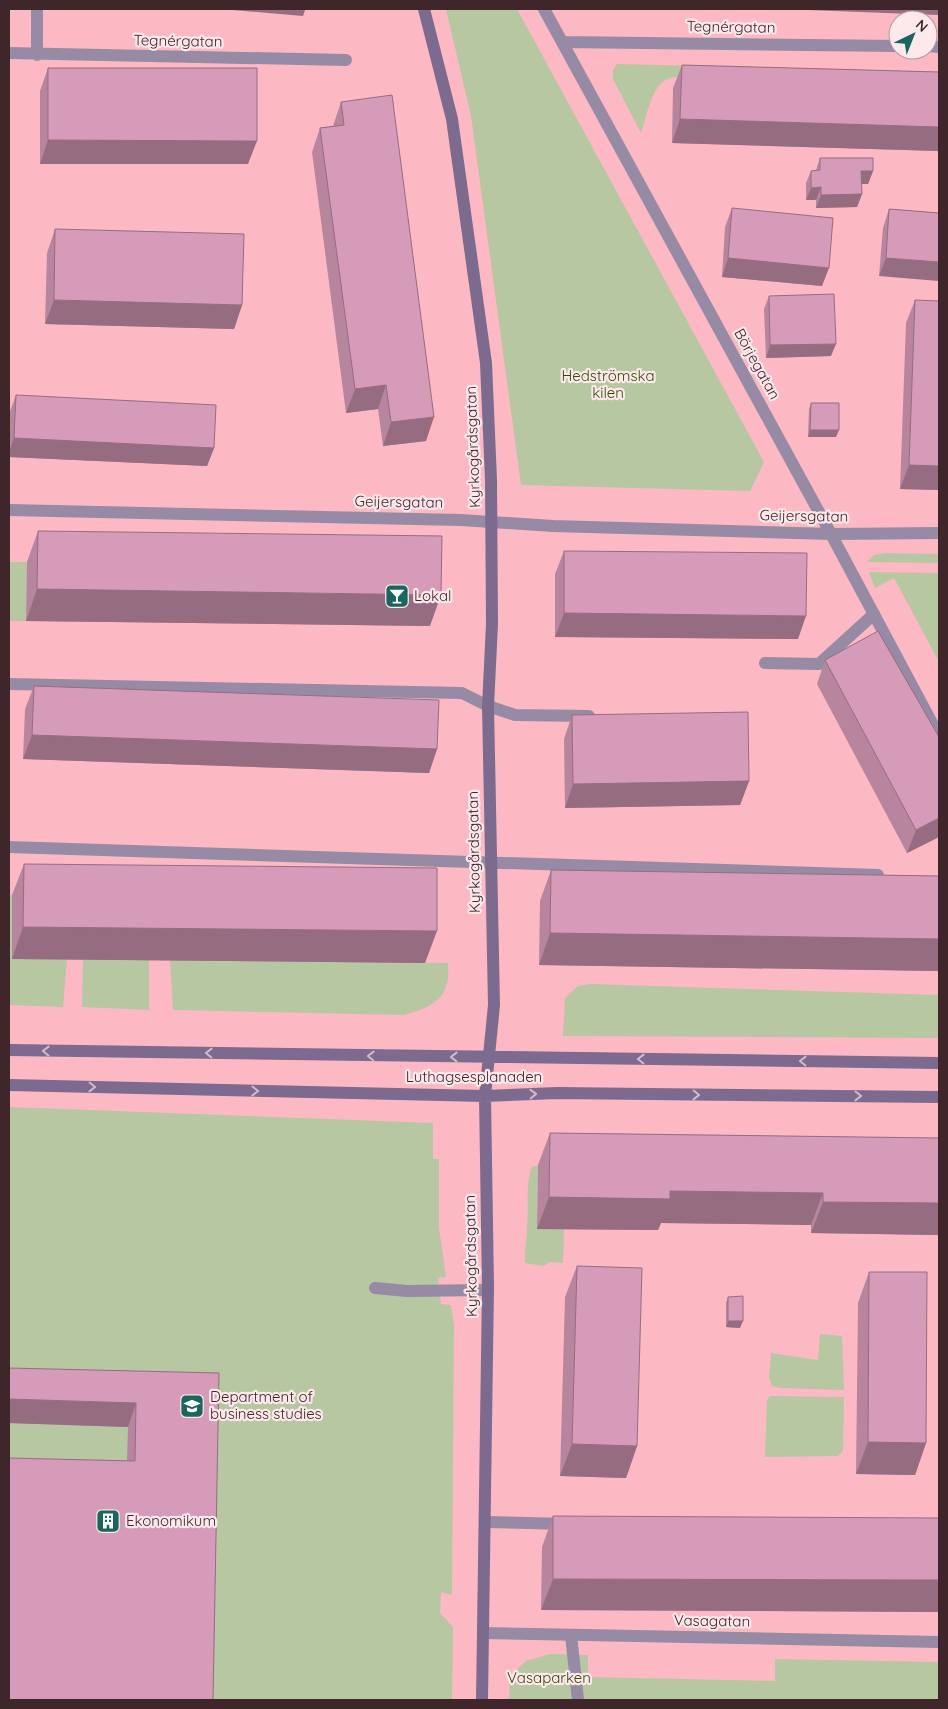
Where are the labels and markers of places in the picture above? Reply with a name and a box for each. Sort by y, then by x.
bar icon: Lokal [384,583,410,609]
place label: Lokal [414,586,452,605]
place label: Department of business studies [210,1387,322,1423]
school or university icon: Department of business studies [179,1393,205,1419]
building icon: Ekonomikum [95,1508,121,1534]
place label: Ekonomikum [126,1511,216,1530]

